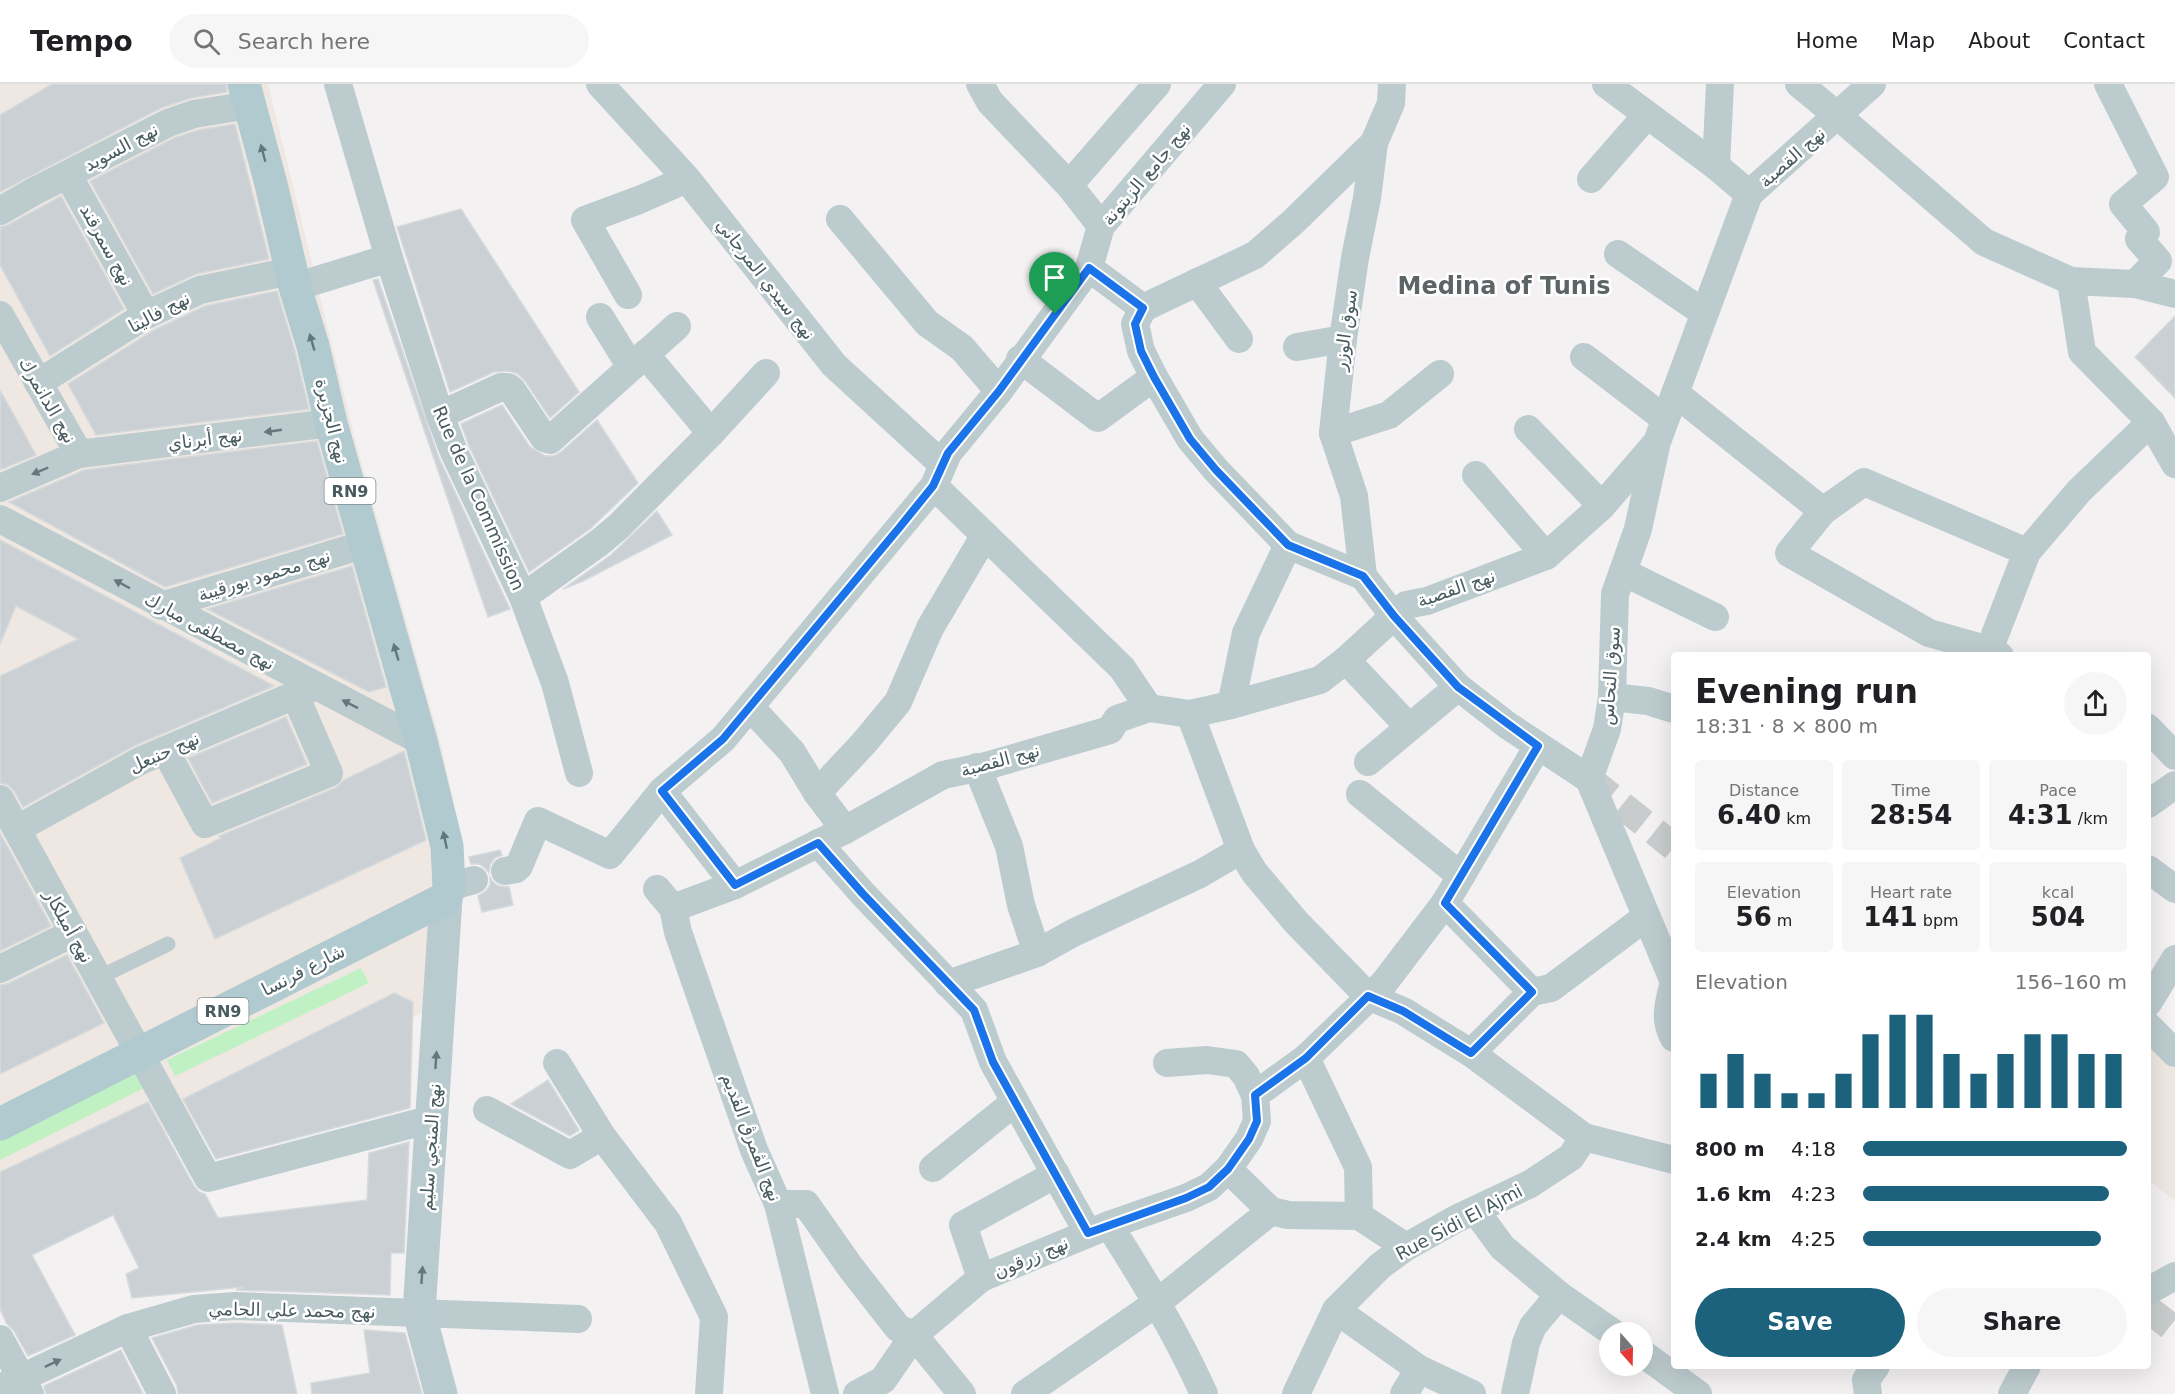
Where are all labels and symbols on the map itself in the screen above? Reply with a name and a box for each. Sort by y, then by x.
street label: نهج السويد [80,119,162,176]
street label: نهج جامع الزيتونة [1097,119,1196,230]
street label: نهج القصبة [1755,123,1830,192]
one-way arrow [258,144,267,162]
street label: نهج سمرقند [75,201,138,290]
street label: نهج سيدي المرجاني [711,214,820,344]
pin [1029,252,1080,314]
district label: Medina of Tunis [1398,272,1610,300]
street label: نهج فاليتا [125,287,194,338]
street label: سوق الوزر [1329,288,1362,373]
one-way arrow [306,333,316,351]
street label: نهج الدانمرك [14,353,81,447]
street label: نهج الجزيرة [310,376,353,466]
street label: Rue de la Commission [429,403,529,593]
street label: نهج أبرناي [166,423,244,455]
one-way arrow [263,426,282,435]
one-way arrow [30,466,48,476]
road number: RN9 [324,478,376,504]
street label: نهج محمود بورقيبة [195,545,333,606]
street label: نهج القصبة [1414,565,1498,612]
one-way arrow [113,579,130,589]
street label: نهج مصطفى مبارك [141,588,279,675]
street label: سوق النحاس [1596,626,1625,726]
one-way arrow [391,642,400,660]
one-way arrow [341,699,358,709]
street label: نهج حنبعل [125,727,203,778]
street label: نهج القصبة [958,739,1042,782]
one-way arrow [440,831,450,849]
street label: نهج أميلكار [39,884,99,967]
street label: شارع فرنسا [258,940,349,1001]
road number: RN9 [198,998,248,1024]
one-way arrow [431,1050,440,1069]
street label: نهج الڨمرڨ القديم [717,1070,786,1205]
street label: نهج المنجي سليم [415,1083,446,1212]
street label: Rue Sidi El Ajmi [1392,1180,1526,1264]
street label: نهج زرقون [990,1232,1072,1283]
one-way arrow [417,1266,426,1285]
street label: نهج محمد علي الحامي [208,1298,376,1323]
north arrow [1599,1322,1653,1376]
one-way arrow [44,1359,61,1368]

